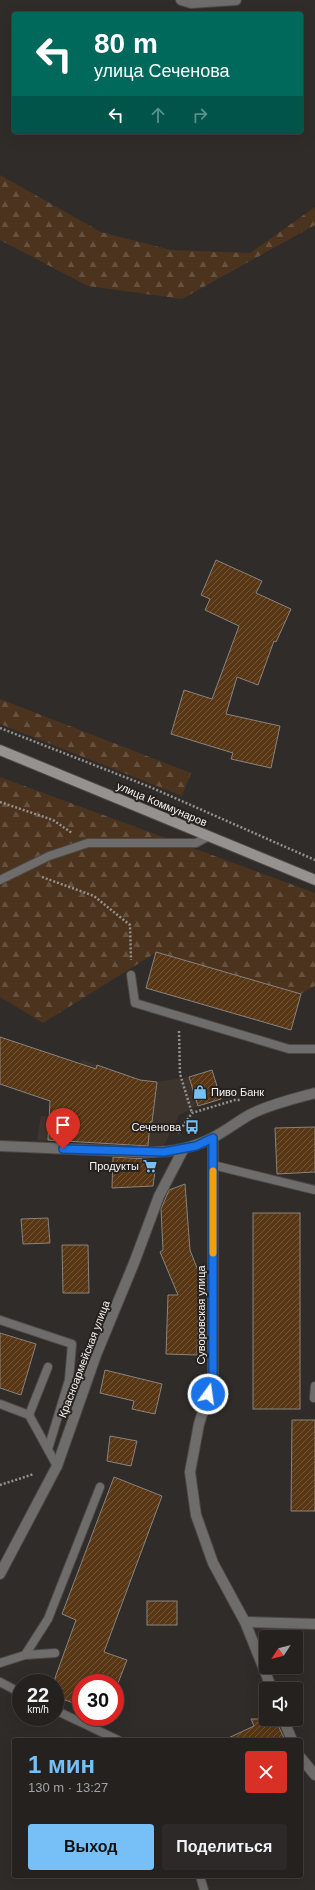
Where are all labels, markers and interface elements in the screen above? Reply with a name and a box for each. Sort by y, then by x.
icon: left [28,28,80,80]
text: 80 m [94,28,158,59]
text: улица Сеченова [94,61,230,81]
icon: left [105,104,127,126]
icon: ahead [147,104,169,126]
icon: right [189,104,211,126]
street label: улица Коммунаров [115,780,209,829]
shop icon: Пиво Банк [192,1084,208,1100]
place label: Пиво Банк [211,1086,264,1098]
pin [46,1108,80,1149]
icon: arrive [52,1114,74,1136]
bus stop icon: Сеченова [184,1119,200,1135]
place label: Сеченова [131,1121,182,1133]
supermarket icon: Продукты [142,1158,158,1174]
place label: Продукты [89,1160,139,1172]
street label: Суворовская улица [195,1265,207,1365]
street label: Красноармейская улица [56,1298,112,1419]
position arrow [187,1373,229,1415]
north arrow [259,1630,303,1674]
map controls [259,1630,303,1726]
speed limit sign: 30 [72,1674,124,1726]
button: sound [259,1682,303,1726]
text: 22 [27,1684,49,1706]
text: km/h [27,1704,49,1715]
text: 1 мин [28,1751,95,1778]
button: close [245,1751,287,1793]
text: 130 m · 13:27 [28,1780,108,1795]
button: Выход [28,1824,154,1870]
button: Поделиться [162,1824,287,1870]

